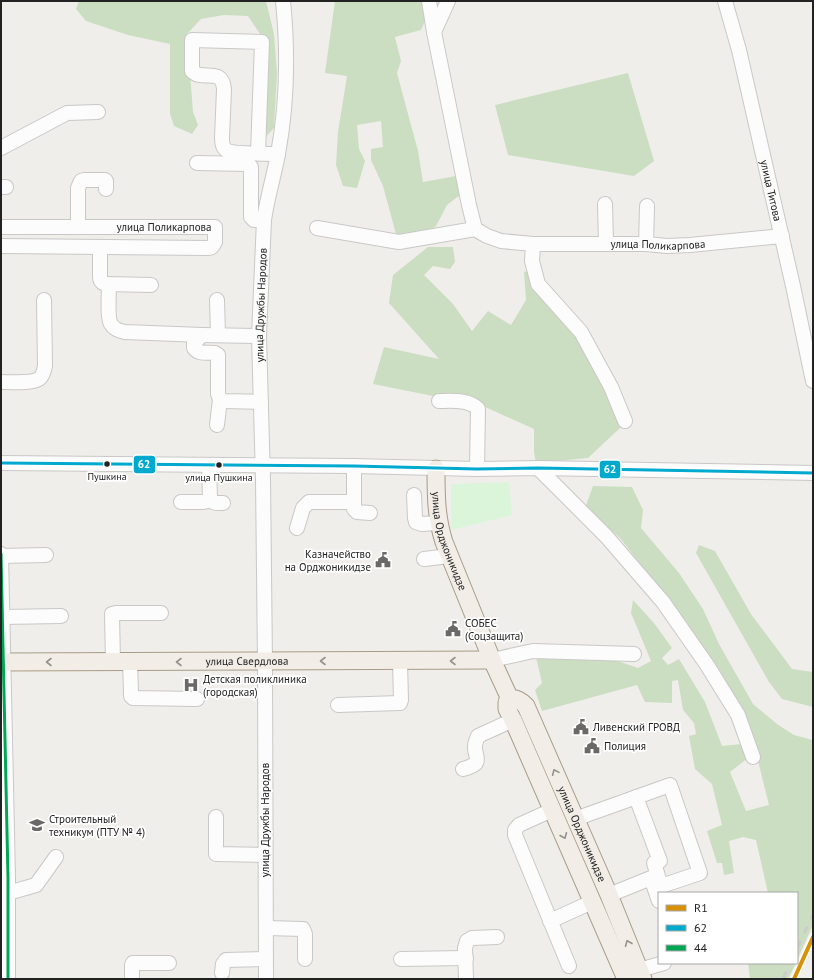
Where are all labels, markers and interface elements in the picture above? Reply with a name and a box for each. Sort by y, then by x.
street label: улица Титова [757,158,785,223]
street label: улица Поликарпова [116,220,212,234]
street label: улица Поликарпова [610,237,706,253]
street label: улица Дружбы Народов [252,248,270,362]
line badge: 62 [133,455,156,474]
text: 62 [138,457,150,471]
marker: Пушкина [102,459,112,469]
marker: улица Пушкина [214,460,224,470]
line badge: 62 [599,460,621,479]
text: 62 [604,462,616,476]
place label: Пушкина [87,470,127,483]
place label: улица Пушкина [185,471,253,484]
street label: улица Орджоникидзе [429,491,470,593]
place label: Казначейство на Орджоникидзе [285,547,371,574]
public building icon: Казначейство на Орджоникидзе [374,551,392,569]
place label: СОБЕС (Соцзащита) [465,616,523,643]
public building icon: СОБЕС (Соцзащита) [444,620,462,638]
street label: улица Свердлова [205,654,289,668]
one-way arrow [320,657,326,665]
one-way arrow [450,657,456,665]
one-way arrow [46,658,52,666]
one-way arrow [176,658,182,666]
place label: Детская поликлиника (городская) [203,672,307,699]
hospital icon: Детская поликлиника (городская) [182,676,200,694]
public building icon: Ливенский ГРОВД [572,718,590,736]
place label: Ливенский ГРОВД [592,720,681,734]
public building icon: Полиция [583,737,601,755]
place label: Полиция [604,739,646,753]
street label: улица Дружбы Народов [258,763,272,877]
one-way arrow [552,769,560,776]
street label: улица Орджоникидзе [555,784,610,884]
place label: Строительный техникум (ПТУ № 4) [49,812,145,839]
school or university icon: Строительный техникум (ПТУ № 4) [28,816,46,834]
one-way arrow [559,833,567,840]
legend [658,892,798,964]
text: R1 [694,900,708,915]
text: 62 [694,920,707,935]
one-way arrow [625,940,633,947]
text: 44 [694,940,708,955]

